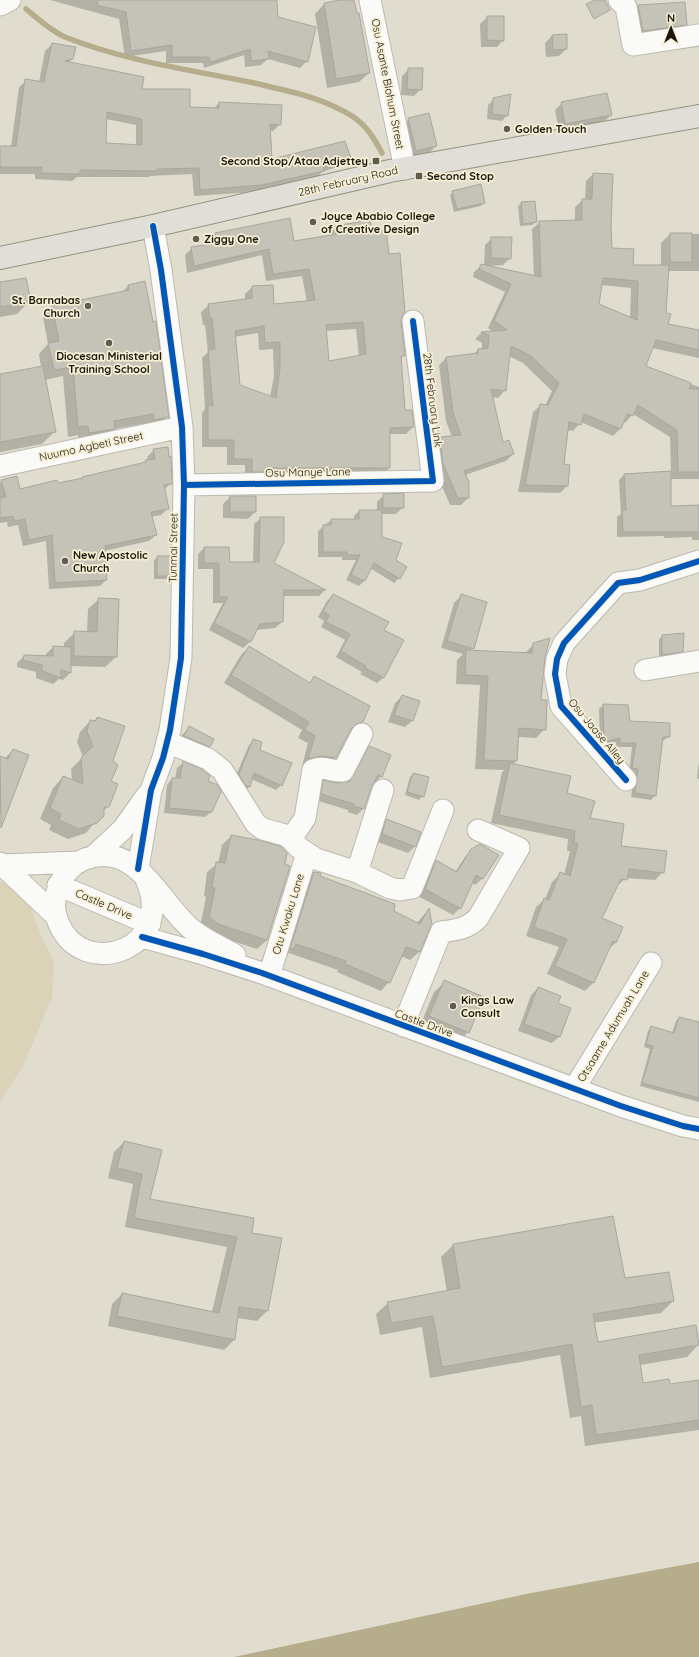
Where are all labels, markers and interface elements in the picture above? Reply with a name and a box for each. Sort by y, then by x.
north arrow [651,8,691,48]
text: N [667,11,675,25]
street label: Osu Asante Blohum Street [368,17,408,151]
place label: Golden Touch [515,122,586,136]
marker: Golden Touch [502,124,512,134]
place label: Second Stop/Ataa Adjettey [221,154,368,168]
marker: Second Stop/Ataa Adjettey [371,156,381,166]
street label: 28th February Road [297,163,399,199]
place label: Second Stop [427,169,494,183]
marker: Second Stop [414,171,424,181]
place label: Joyce Ababio College of Creative Design [321,209,436,236]
marker: Joyce Ababio College of Creative Design [308,217,318,227]
place label: Ziggy One [204,232,259,246]
marker: Ziggy One [191,234,201,244]
place label: St. Barnabas Church [12,293,80,320]
marker: St. Barnabas Church [83,301,93,311]
marker: Diocesan Ministerial Training School [104,338,114,348]
place label: Diocesan Ministerial Training School [56,349,162,376]
street label: 28th February Link [420,352,446,448]
street label: Nuumo Agbeti Street [38,428,145,464]
street label: Osu Manye Lane [265,464,351,480]
street label: Tunmai Street [165,513,181,583]
place label: New Apostolic Church [73,548,148,575]
marker: New Apostolic Church [60,556,70,566]
street label: Osu Jaase Alley [565,695,629,767]
street label: Otu Kwaku Lane [269,872,307,956]
street label: Castle Drive [73,886,135,922]
street label: Otsaame Adumuah Lane [574,968,652,1084]
place label: Kings Law Consult [461,993,515,1020]
marker: Kings Law Consult [448,1001,458,1011]
street label: Castle Drive [393,1006,455,1040]

